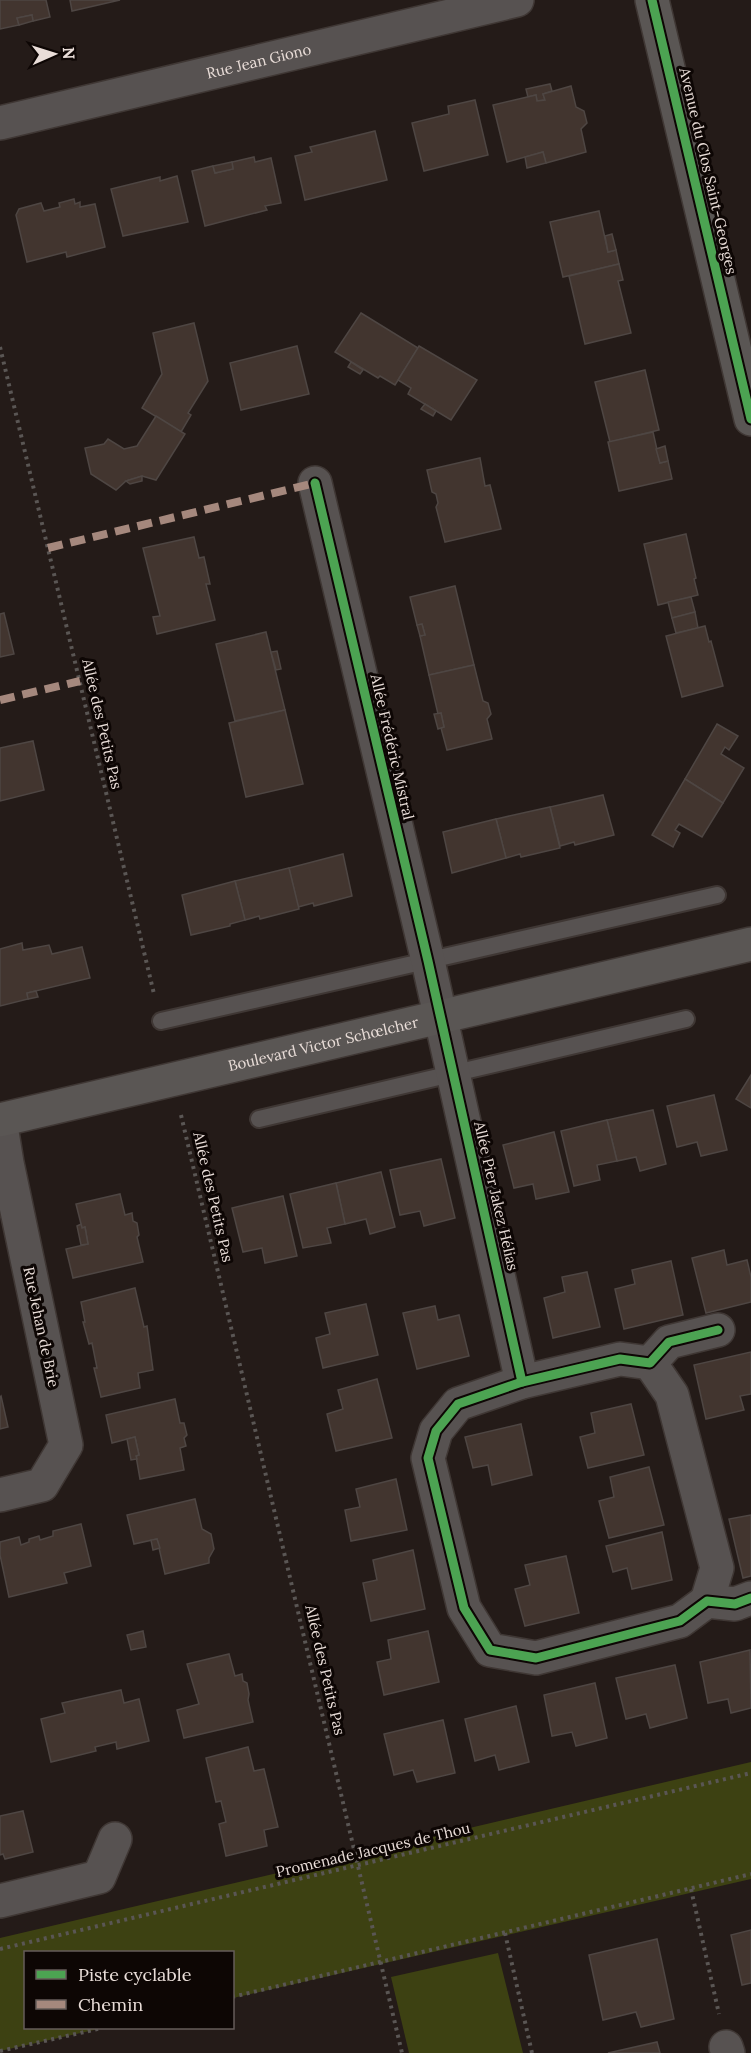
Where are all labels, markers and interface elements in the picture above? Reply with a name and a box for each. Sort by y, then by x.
north arrow [24,24,84,84]
street label: Rue Jean Giono [204,39,313,83]
text: N [59,47,79,60]
street label: Avenue du Clos Saint-Georges [675,65,742,276]
street label: Allée des Petits Pas [78,656,127,791]
street label: Allée Frédéric Mistral [366,671,418,822]
street label: Boulevard Victor Schœlcher [226,1012,421,1075]
street label: Allée Pier Jakez Hélias [470,1118,523,1273]
street label: Allée des Petits Pas [189,1129,238,1264]
street label: Rue Jehan de Brie [19,1265,64,1389]
street label: Allée des Petits Pas [301,1602,350,1737]
street label: Promenade Jacques de Thou [274,1818,472,1881]
legend [24,1951,234,2029]
text: Piste cyclable [78,1963,192,1986]
text: Chemin [78,1993,143,2016]

